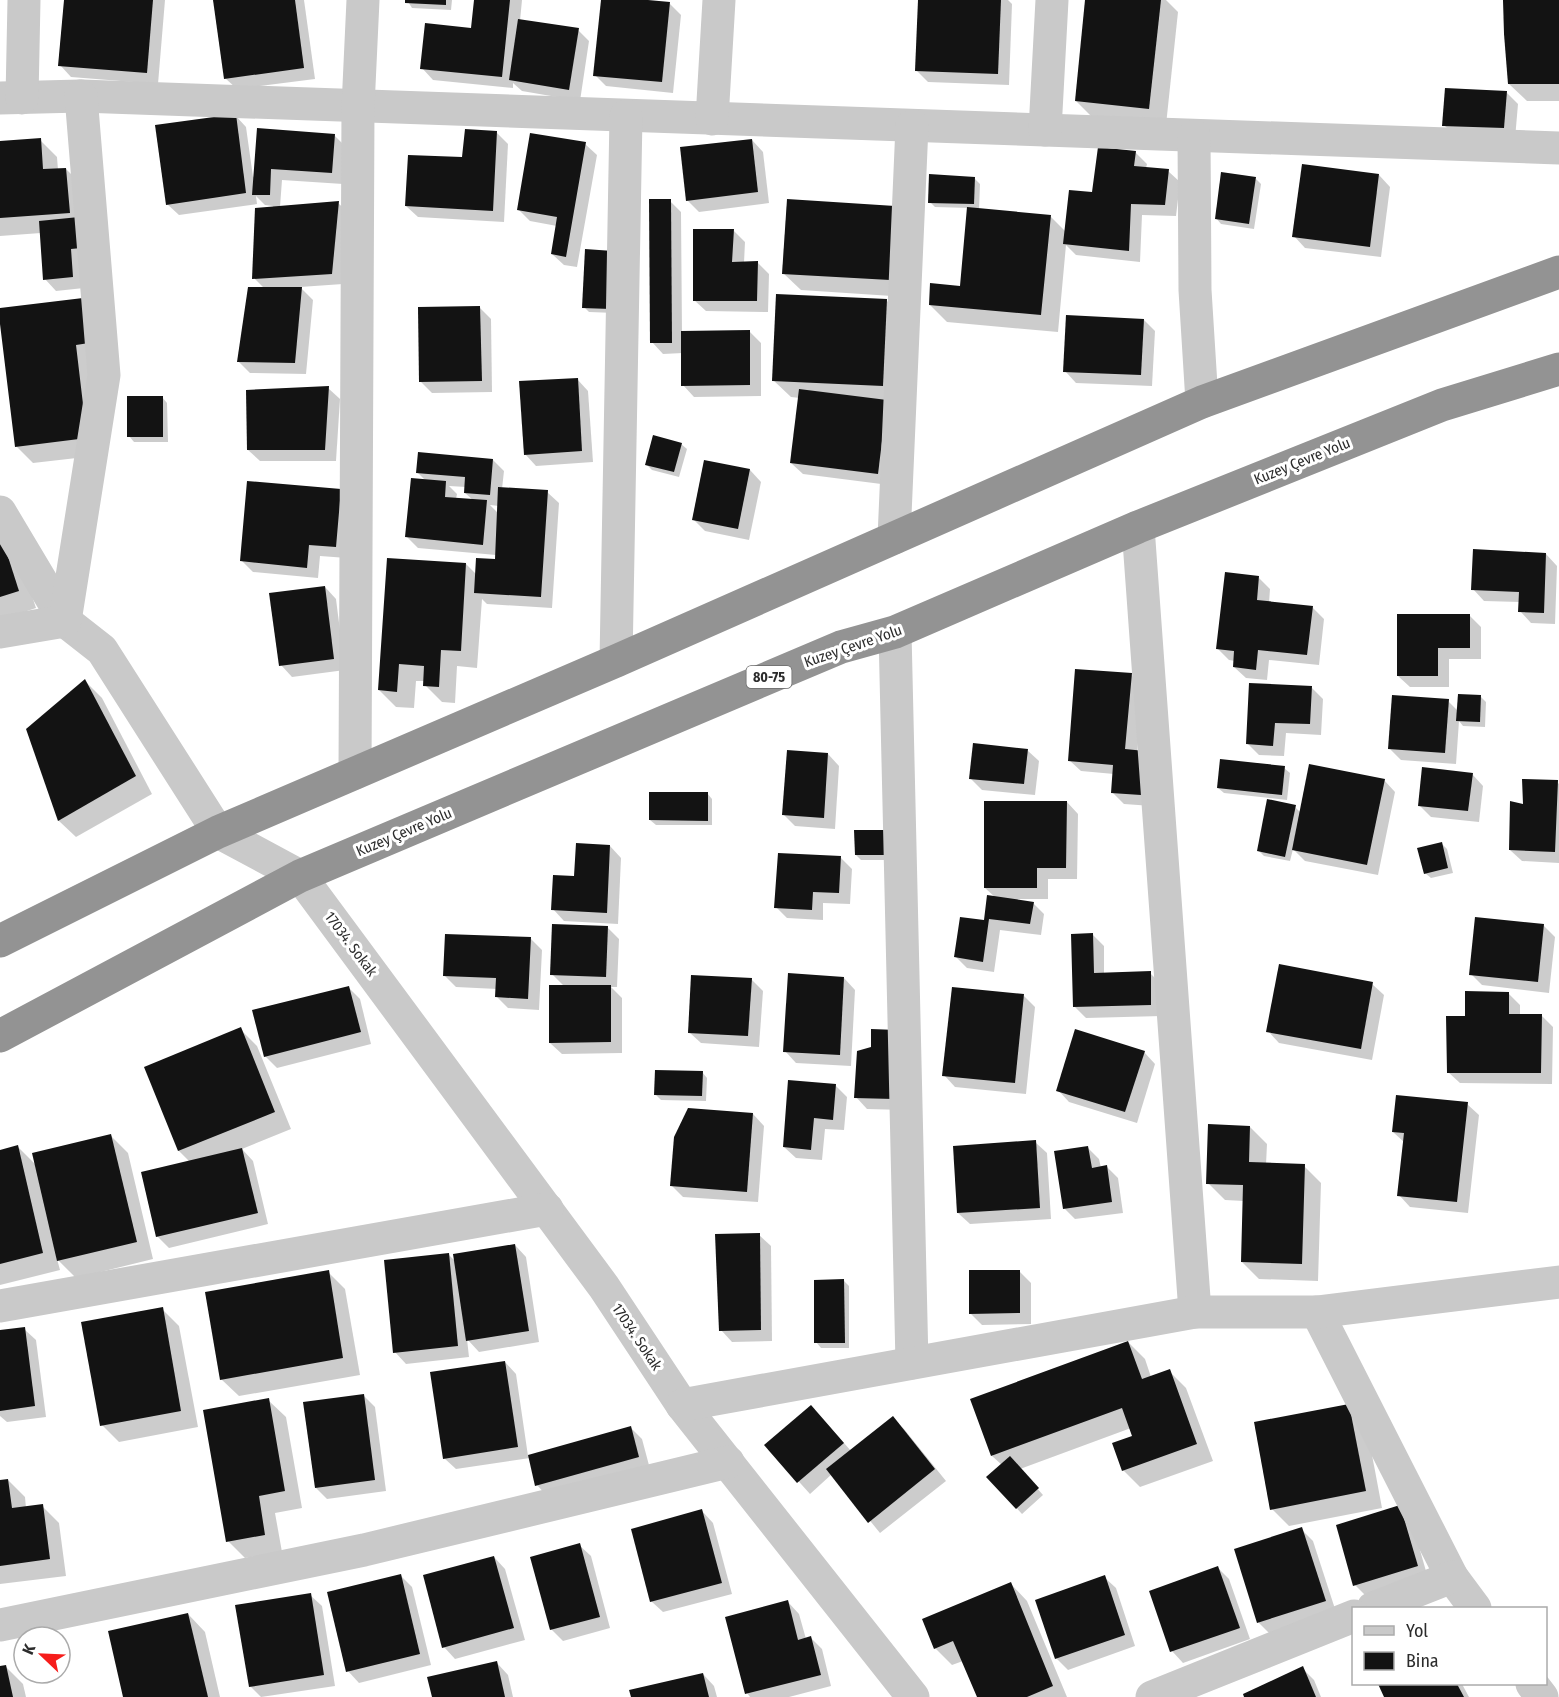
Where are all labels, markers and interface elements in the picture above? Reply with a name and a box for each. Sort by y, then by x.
street label: Kuzey Çevre Yolu [1251,433,1353,489]
street label: Kuzey Çevre Yolu [802,621,904,671]
road number: 80-75 [746,666,792,688]
street label: Kuzey Çevre Yolu [353,804,455,860]
street label: 17034. Sokak [321,908,381,980]
street label: 17034. Sokak [608,1300,666,1374]
legend [1352,1607,1547,1685]
text: Yol [1406,1620,1428,1642]
north arrow [12,1625,72,1685]
text: K [18,1641,39,1657]
text: Bina [1406,1650,1439,1672]

